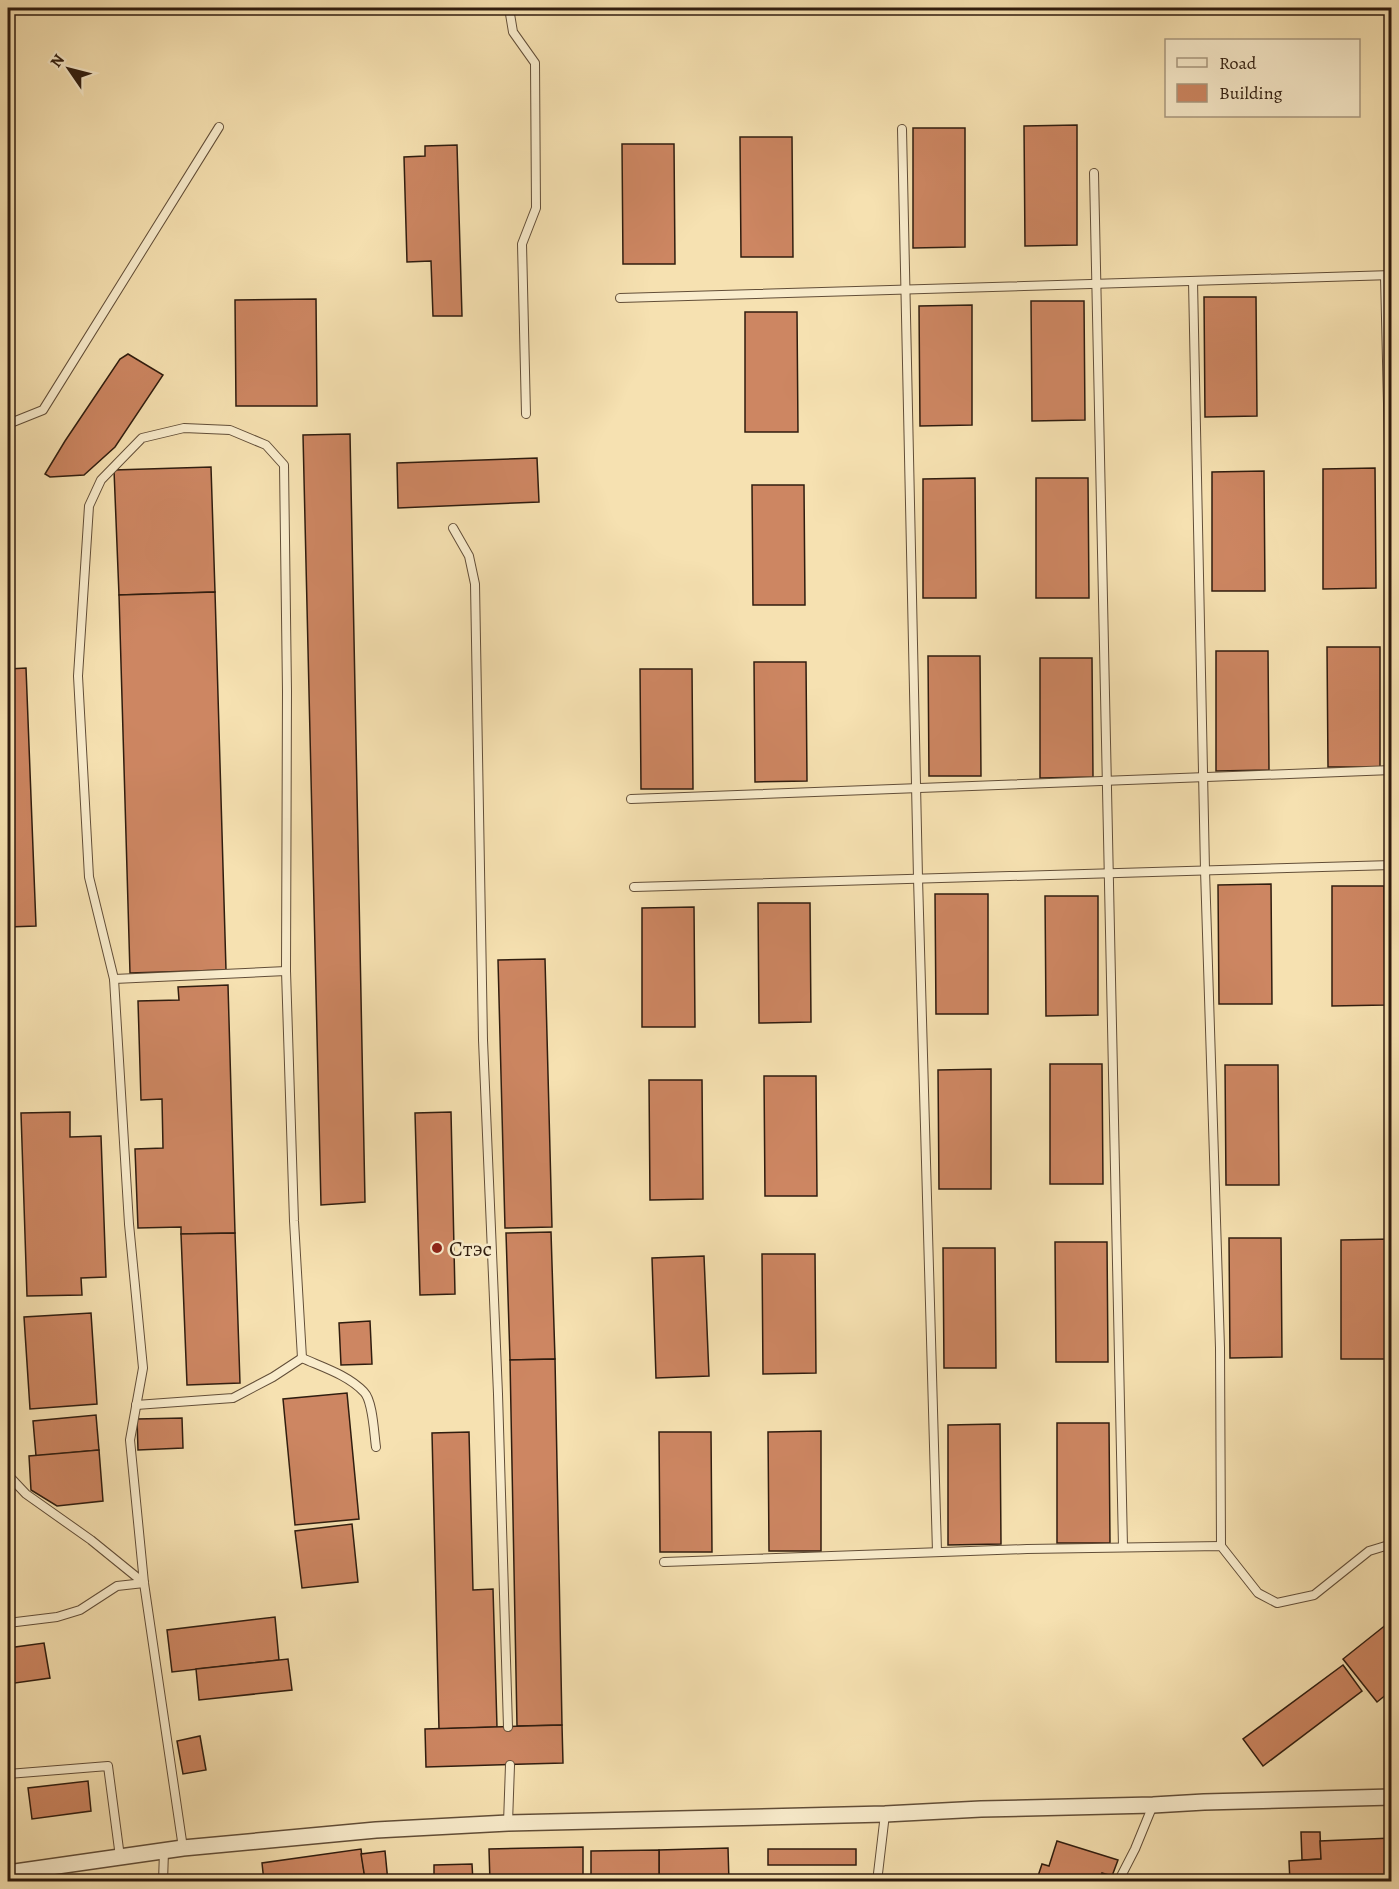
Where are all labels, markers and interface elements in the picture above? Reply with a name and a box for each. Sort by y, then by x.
north arrow [39,39,99,99]
legend [1165,39,1360,117]
text: N [45,50,70,72]
text: Road [1219,51,1257,75]
text: Building [1219,81,1283,105]
place label: Стэс [449,1234,492,1264]
marker: Стэс [430,1241,444,1255]

